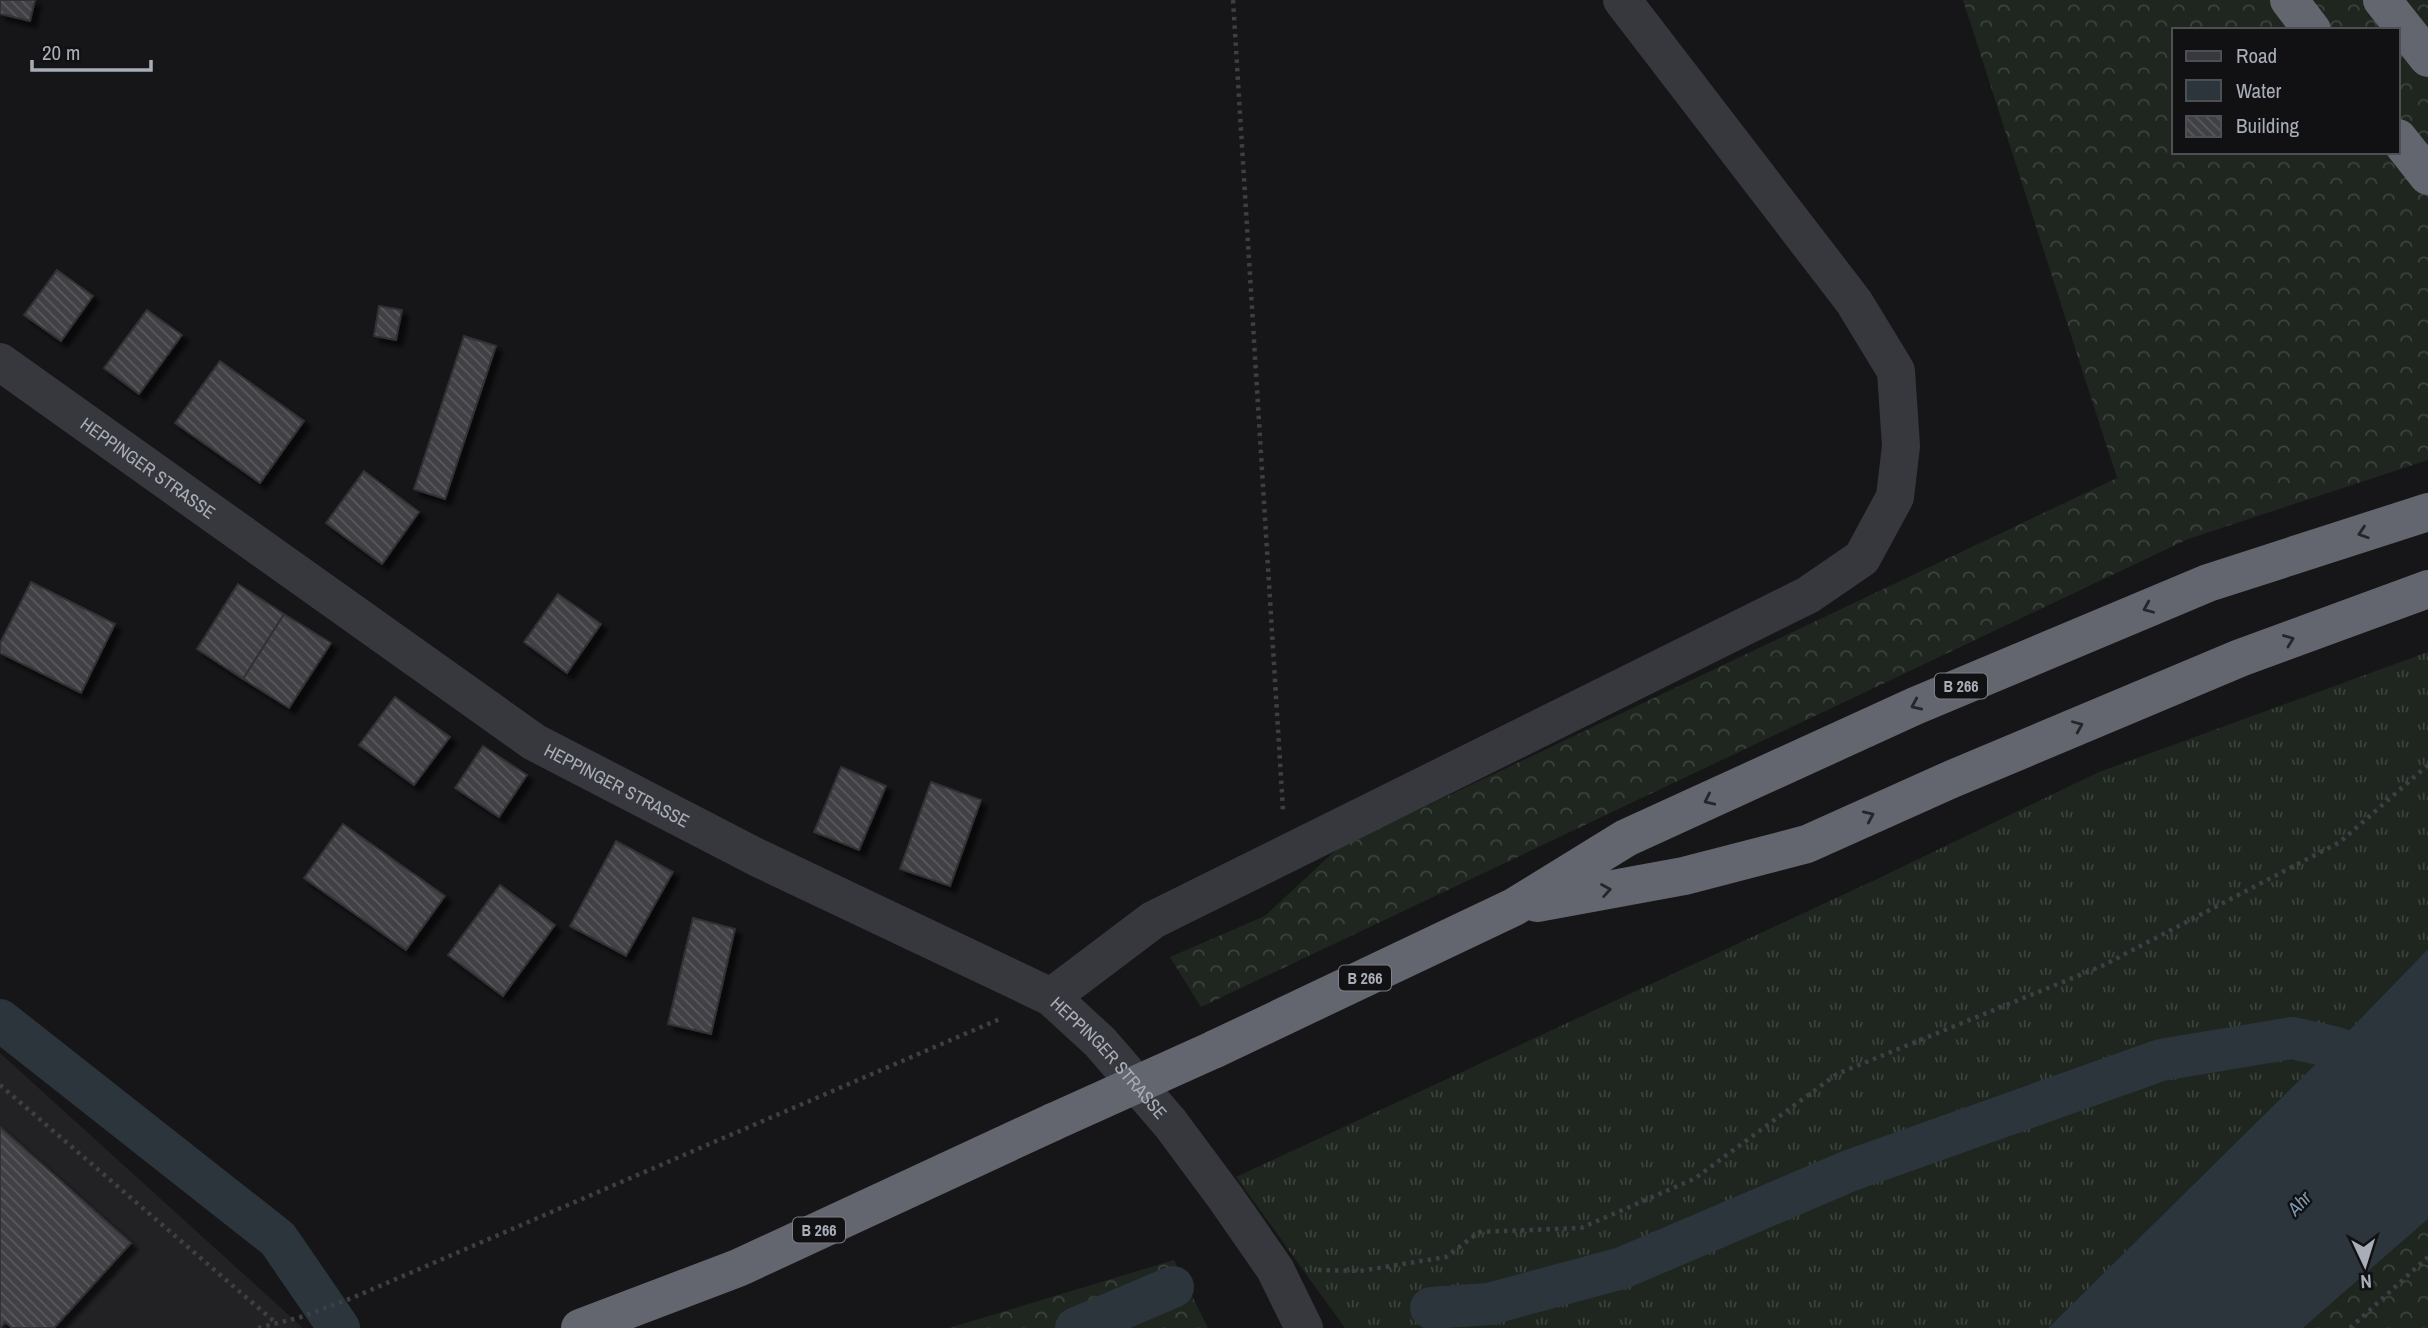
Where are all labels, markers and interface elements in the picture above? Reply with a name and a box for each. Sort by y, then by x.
scale bar [32,28,150,72]
legend [2172,28,2400,154]
text: 20 m [42,38,80,67]
text: Road [2236,41,2277,70]
text: Water [2236,76,2282,105]
text: Building [2236,111,2300,140]
street label: HEPPINGER STRASSE [76,411,221,524]
one-way arrow [2357,525,2370,539]
one-way arrow [2143,599,2155,613]
one-way arrow [2282,634,2294,648]
road number: B 266 [1935,674,1987,698]
one-way arrow [1911,697,1923,711]
one-way arrow [2071,720,2083,734]
street label: HEPPINGER STRASSE [540,737,694,833]
one-way arrow [1704,792,1716,806]
one-way arrow [1862,810,1875,824]
one-way arrow [1600,883,1612,898]
road number: B 266 [1339,966,1391,990]
street label: HEPPINGER STRASSE [1045,990,1173,1124]
water label: Ahr [2281,1185,2317,1221]
road number: B 266 [793,1218,845,1242]
north arrow [2330,1230,2400,1300]
text: N [2360,1269,2373,1295]

